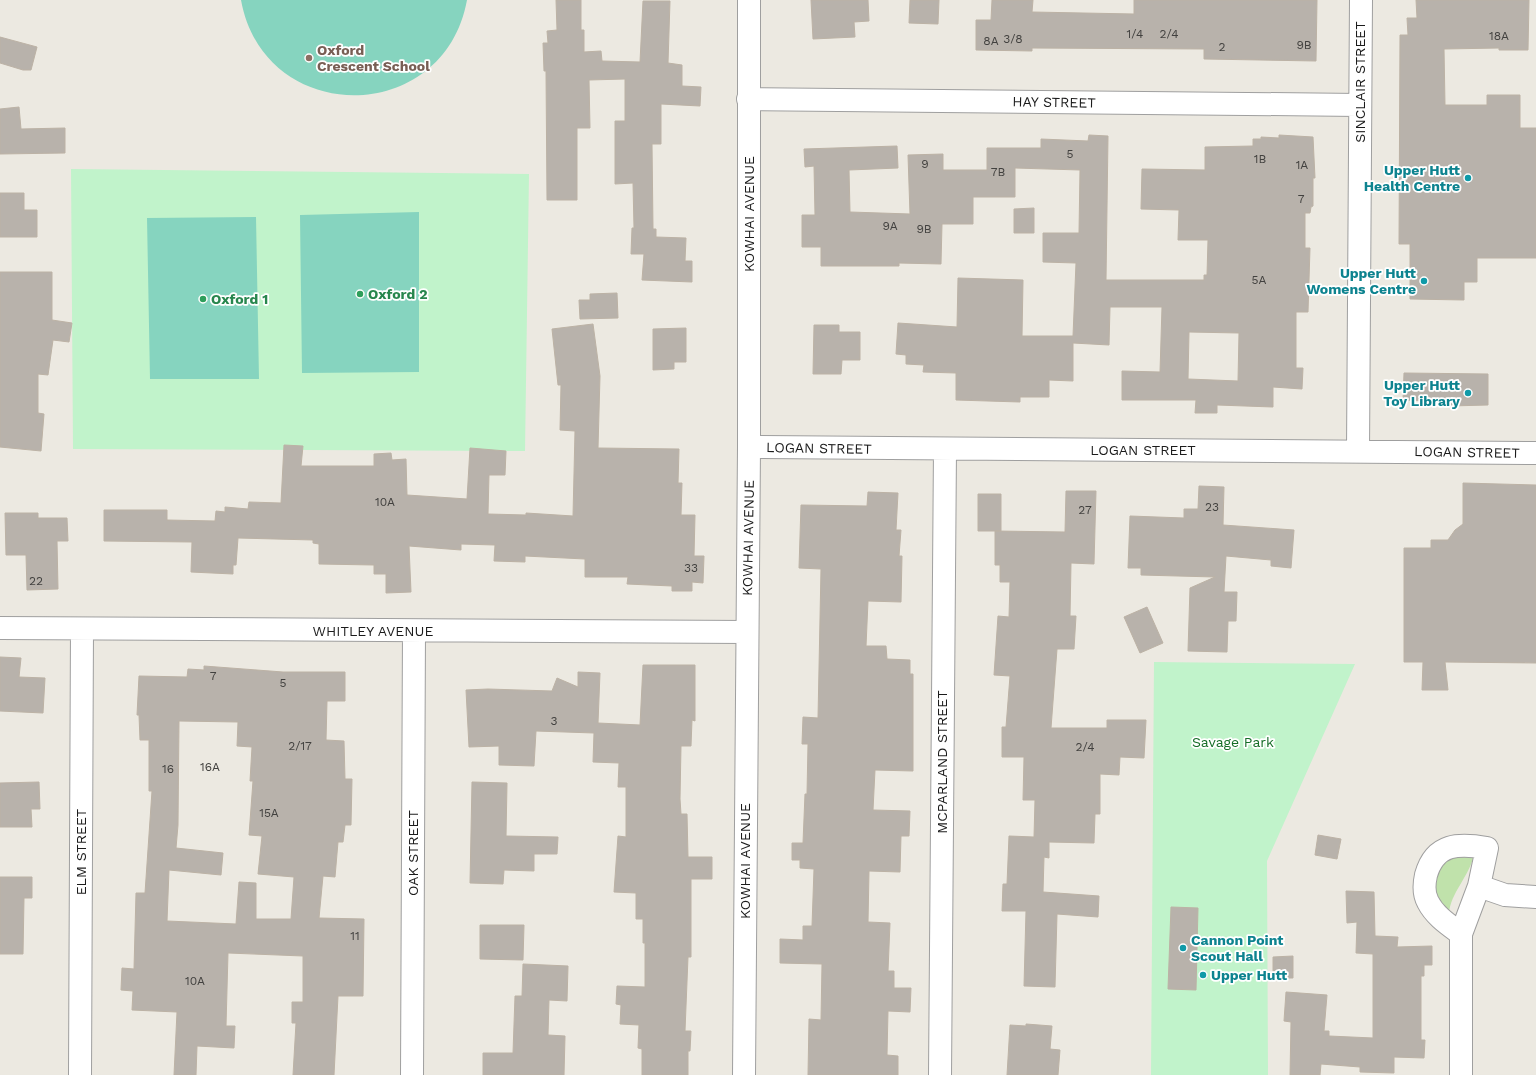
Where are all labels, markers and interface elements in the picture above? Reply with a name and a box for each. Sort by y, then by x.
street label: SINCLAIR STREET [1352,21,1368,143]
house number: 1/4 [1127,27,1143,41]
house number: 2/4 [1159,27,1179,41]
house number: 18A [1489,29,1509,43]
house number: 3/8 [1003,32,1023,46]
house number: 8A [983,34,999,48]
house number: 9B [1296,38,1312,52]
house number: 2 [1219,40,1226,54]
place label: Oxford Crescent School [317,42,430,74]
marker: Oxford Crescent School [304,53,314,63]
street label: HAY STREET [1012,93,1096,111]
house number: 5 [1067,147,1074,161]
house number: 1B [1254,152,1266,166]
street label: KOWHAI AVENUE [741,156,757,272]
house number: 9 [921,157,929,171]
house number: 1A [1296,158,1308,172]
place label: Upper Hutt Health Centre [1364,162,1460,194]
house number: 7B [991,165,1005,179]
marker: Upper Hutt Health Centre [1463,173,1473,183]
house number: 7 [1298,192,1305,206]
house number: 9A [882,219,898,233]
house number: 9B [916,222,932,236]
place label: Upper Hutt Womens Centre [1307,265,1416,297]
house number: 5A [1252,273,1267,287]
marker: Upper Hutt Womens Centre [1419,276,1429,286]
place label: Oxford 2 [368,286,428,302]
marker: Oxford 2 [355,289,365,299]
place label: Oxford 1 [211,291,268,307]
marker: Oxford 1 [198,294,208,304]
place label: Upper Hutt Toy Library [1383,377,1460,409]
marker: Upper Hutt Toy Library [1463,388,1473,398]
street label: LOGAN STREET [766,439,872,457]
street label: LOGAN STREET [1090,442,1196,458]
street label: LOGAN STREET [1414,443,1520,461]
street label: KOWHAI AVENUE [739,480,757,596]
house number: 10A [375,495,395,509]
house number: 23 [1205,500,1219,514]
house number: 27 [1078,503,1092,517]
house number: 33 [684,561,698,575]
house number: 22 [29,574,43,588]
street label: WHITLEY AVENUE [313,623,433,639]
house number: 7 [210,669,217,683]
house number: 5 [280,676,287,690]
street label: MCPARLAND STREET [934,690,950,834]
house number: 3 [551,714,558,728]
park label: Savage Park [1192,734,1274,750]
house number: 2/17 [288,739,312,753]
house number: 2/4 [1075,740,1095,754]
house number: 16A [200,760,220,774]
house number: 16 [162,762,174,776]
street label: KOWHAI AVENUE [737,803,753,919]
house number: 15A [259,806,279,820]
street label: ELM STREET [73,808,89,895]
street label: OAK STREET [405,810,421,896]
house number: 11 [350,929,360,943]
place label: Cannon Point Scout Hall [1191,932,1283,964]
marker: Cannon Point Scout Hall [1178,943,1188,953]
place label: Upper Hutt [1211,967,1287,983]
marker: Upper Hutt [1198,970,1208,980]
house number: 10A [185,974,205,988]

